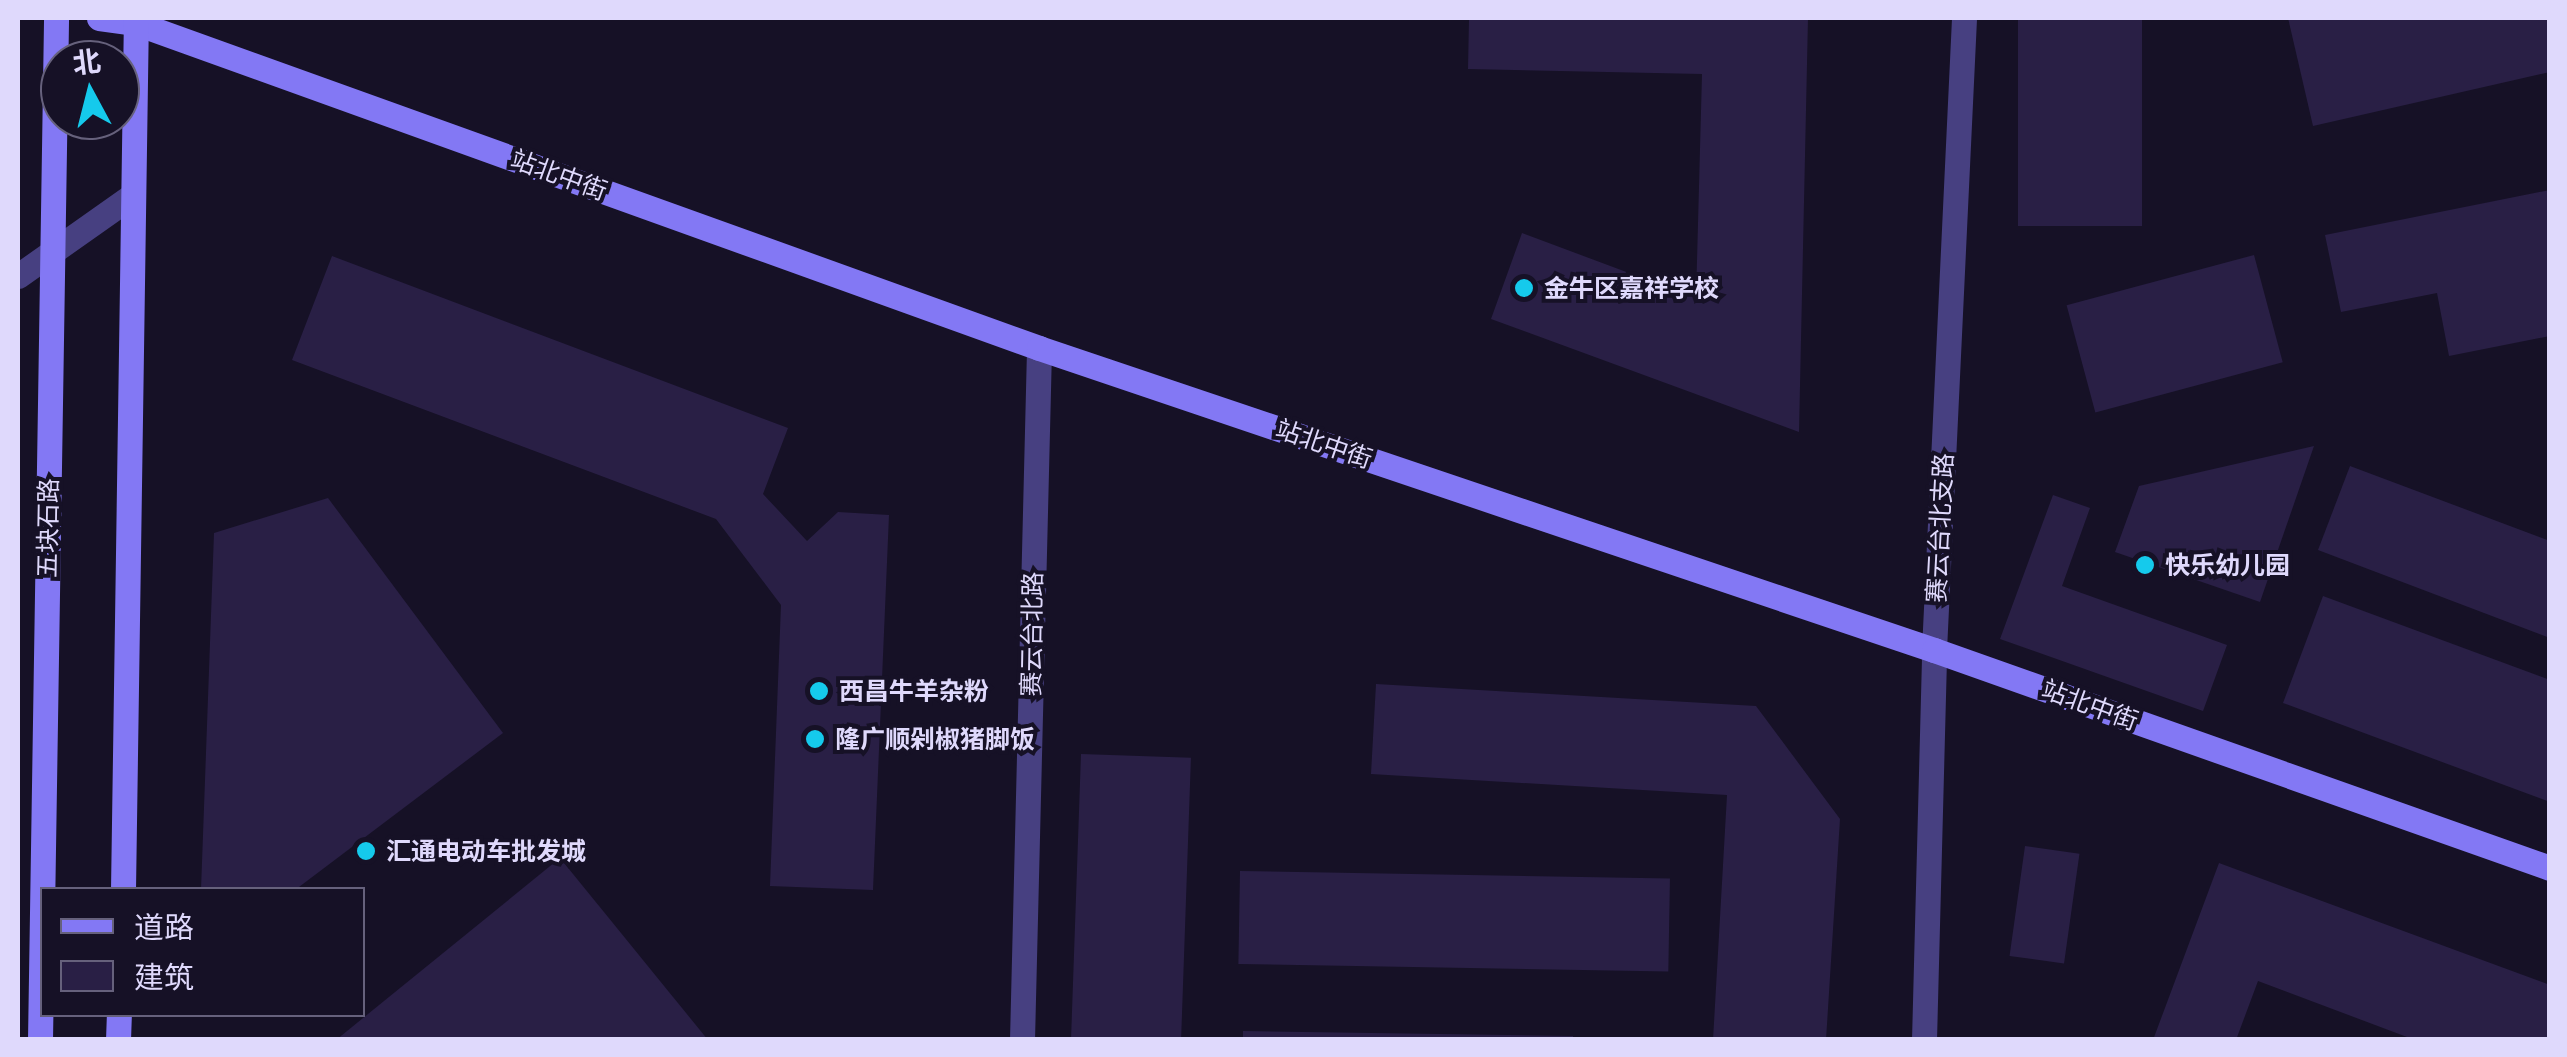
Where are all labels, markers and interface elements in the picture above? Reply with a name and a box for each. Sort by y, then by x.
text: 北 [70,39,103,85]
north arrow [40,40,140,140]
street label: 站北中街 [507,144,611,206]
place label: 金牛区嘉祥学校 [1544,273,1719,303]
marker: 金牛区嘉祥学校 [1513,277,1535,299]
street label: 站北中街 [1272,414,1376,474]
street label: 赛云台北支路 [1921,452,1959,604]
street label: 五块石路 [32,478,64,578]
place label: 快乐幼儿园 [2165,550,2290,580]
marker: 快乐幼儿园 [2134,554,2156,576]
street label: 赛云台北路 [1016,571,1048,697]
street label: 站北中街 [2038,674,2142,736]
place label: 西昌牛羊杂粉 [839,676,989,706]
marker: 西昌牛羊杂粉 [808,680,830,702]
place label: 隆广顺剁椒猪脚饭 [835,724,1035,754]
marker: 隆广顺剁椒猪脚饭 [804,728,826,750]
place label: 汇通电动车批发城 [386,836,586,866]
marker: 汇通电动车批发城 [355,840,377,862]
legend [40,887,365,1017]
text: 道路 [134,904,194,950]
text: 建筑 [134,954,194,1000]

